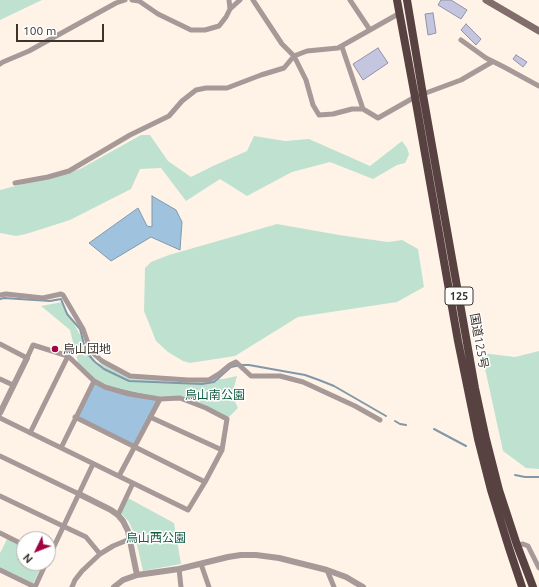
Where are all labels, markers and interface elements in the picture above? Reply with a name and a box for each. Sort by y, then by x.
scale bar [18,16,106,42]
text: 100 m [23,24,56,37]
road number: 125 [445,287,473,305]
street label: 国道125号 [467,312,491,370]
place label: 烏山団地 [63,342,111,356]
marker: 烏山団地 [50,344,60,354]
park label: 烏山南公園 [185,388,245,402]
north arrow [16,531,56,571]
park label: 烏山西公園 [126,531,186,545]
text: N [21,551,35,566]

